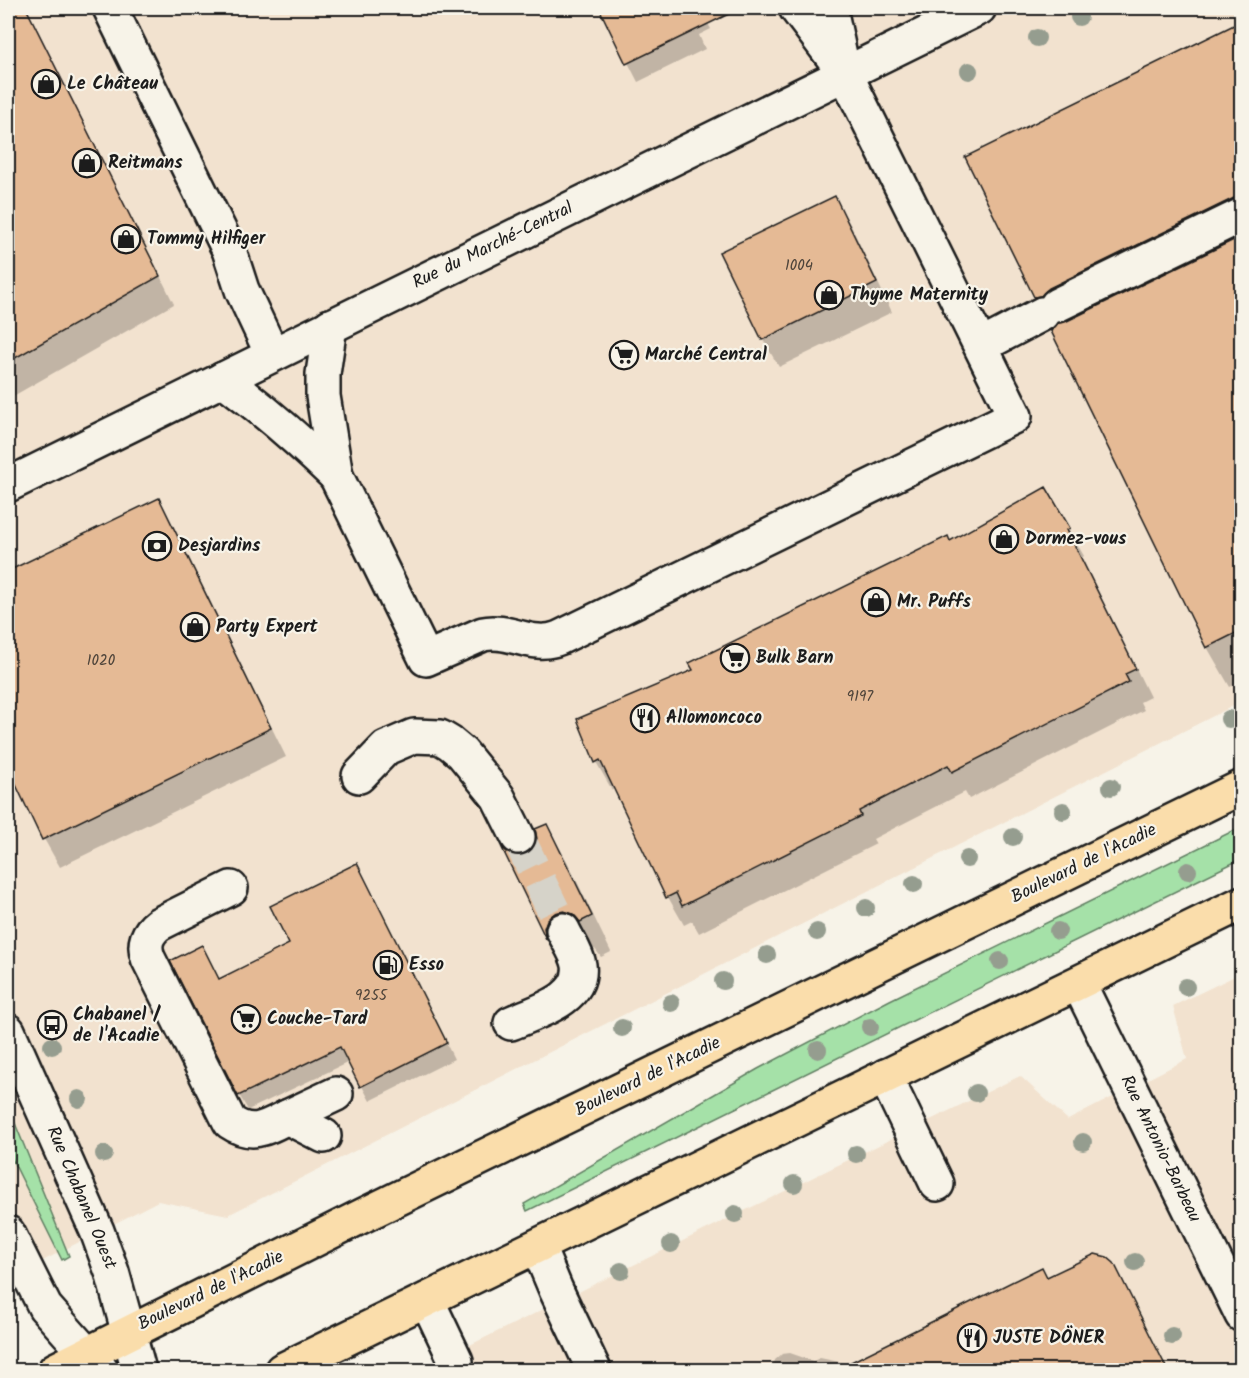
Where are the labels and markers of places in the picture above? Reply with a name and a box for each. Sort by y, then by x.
shop icon: Le Château [30,68,62,100]
place label: Le Château [67,70,158,99]
shop icon: Reitmans [71,147,103,179]
place label: Reitmans [108,149,183,178]
shop icon: Tommy Hilfiger [110,223,142,255]
place label: Tommy Hilfiger [147,225,267,254]
shop icon: Thyme Maternity [813,279,845,311]
place label: Thyme Maternity [850,281,989,310]
supermarket icon: Marché Central [608,339,640,371]
place label: Marché Central [645,341,767,370]
shop icon: Dormez-vous [988,523,1020,555]
place label: Dormez-vous [1025,525,1127,554]
bank icon: Desjardins [141,530,173,562]
place label: Desjardins [178,532,261,561]
shop icon: Mr. Puffs [860,586,892,618]
place label: Mr. Puffs [897,588,972,617]
shop icon: Party Expert [179,611,211,643]
place label: Party Expert [216,613,318,642]
supermarket icon: Bulk Barn [719,642,751,674]
place label: Bulk Barn [756,644,833,673]
restaurant icon: Allomoncoco [629,702,661,734]
place label: Allomoncoco [666,704,762,733]
fuel station icon: Esso [372,949,404,981]
place label: Esso [409,951,444,980]
place label: Chabanel / de l'Acadie [73,1001,161,1051]
supermarket icon: Couche-Tard [230,1003,262,1035]
place label: Couche-Tard [267,1005,368,1034]
bus stop icon: Chabanel / de l'Acadie [36,1009,68,1041]
restaurant icon: JUSTE DÖNER [956,1322,988,1354]
place label: JUSTE DÖNER [993,1324,1104,1353]

